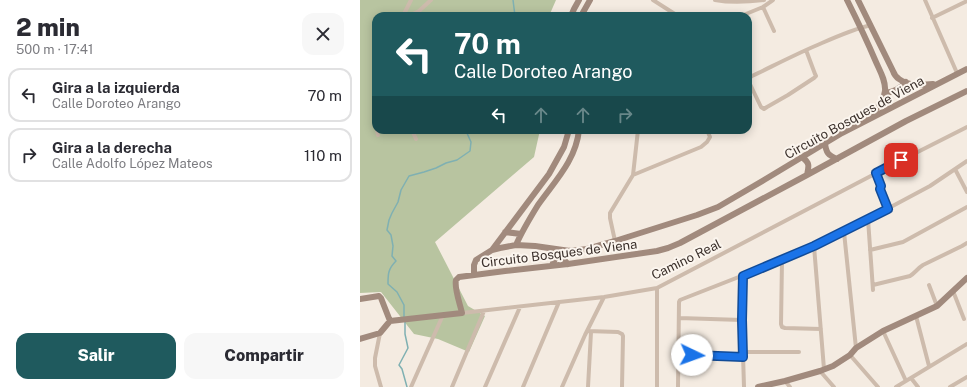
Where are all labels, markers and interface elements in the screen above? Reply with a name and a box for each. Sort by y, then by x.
text: 2 min [16,13,80,41]
button: close [302,13,344,55]
text: 70 m [454,27,521,60]
icon: left [388,28,440,80]
text: 500 m · 17:41 [16,42,93,57]
text: Calle Doroteo Arango [454,61,633,82]
street label: Circuito Bosques de Viena [782,73,927,162]
text: Gira a la izquierda [52,79,180,96]
icon: left [18,84,40,106]
text: 70 m [307,87,342,104]
text: Calle Doroteo Arango [52,96,181,111]
icon: left [488,104,510,126]
icon: ahead [530,104,552,126]
icon: ahead [572,104,594,126]
icon: right [614,104,636,126]
text: Gira a la derecha [52,139,172,156]
pin [884,143,918,177]
icon: right [18,144,40,166]
text: 110 m [304,147,342,164]
icon: arrive [890,149,912,171]
text: Calle Adolfo López Mateos [52,156,213,171]
street label: Circuito Bosques de Viena [480,236,638,271]
street label: Camino Real [649,236,723,283]
button: Salir [16,333,176,379]
button: Compartir [184,333,344,379]
position arrow [671,334,713,376]

